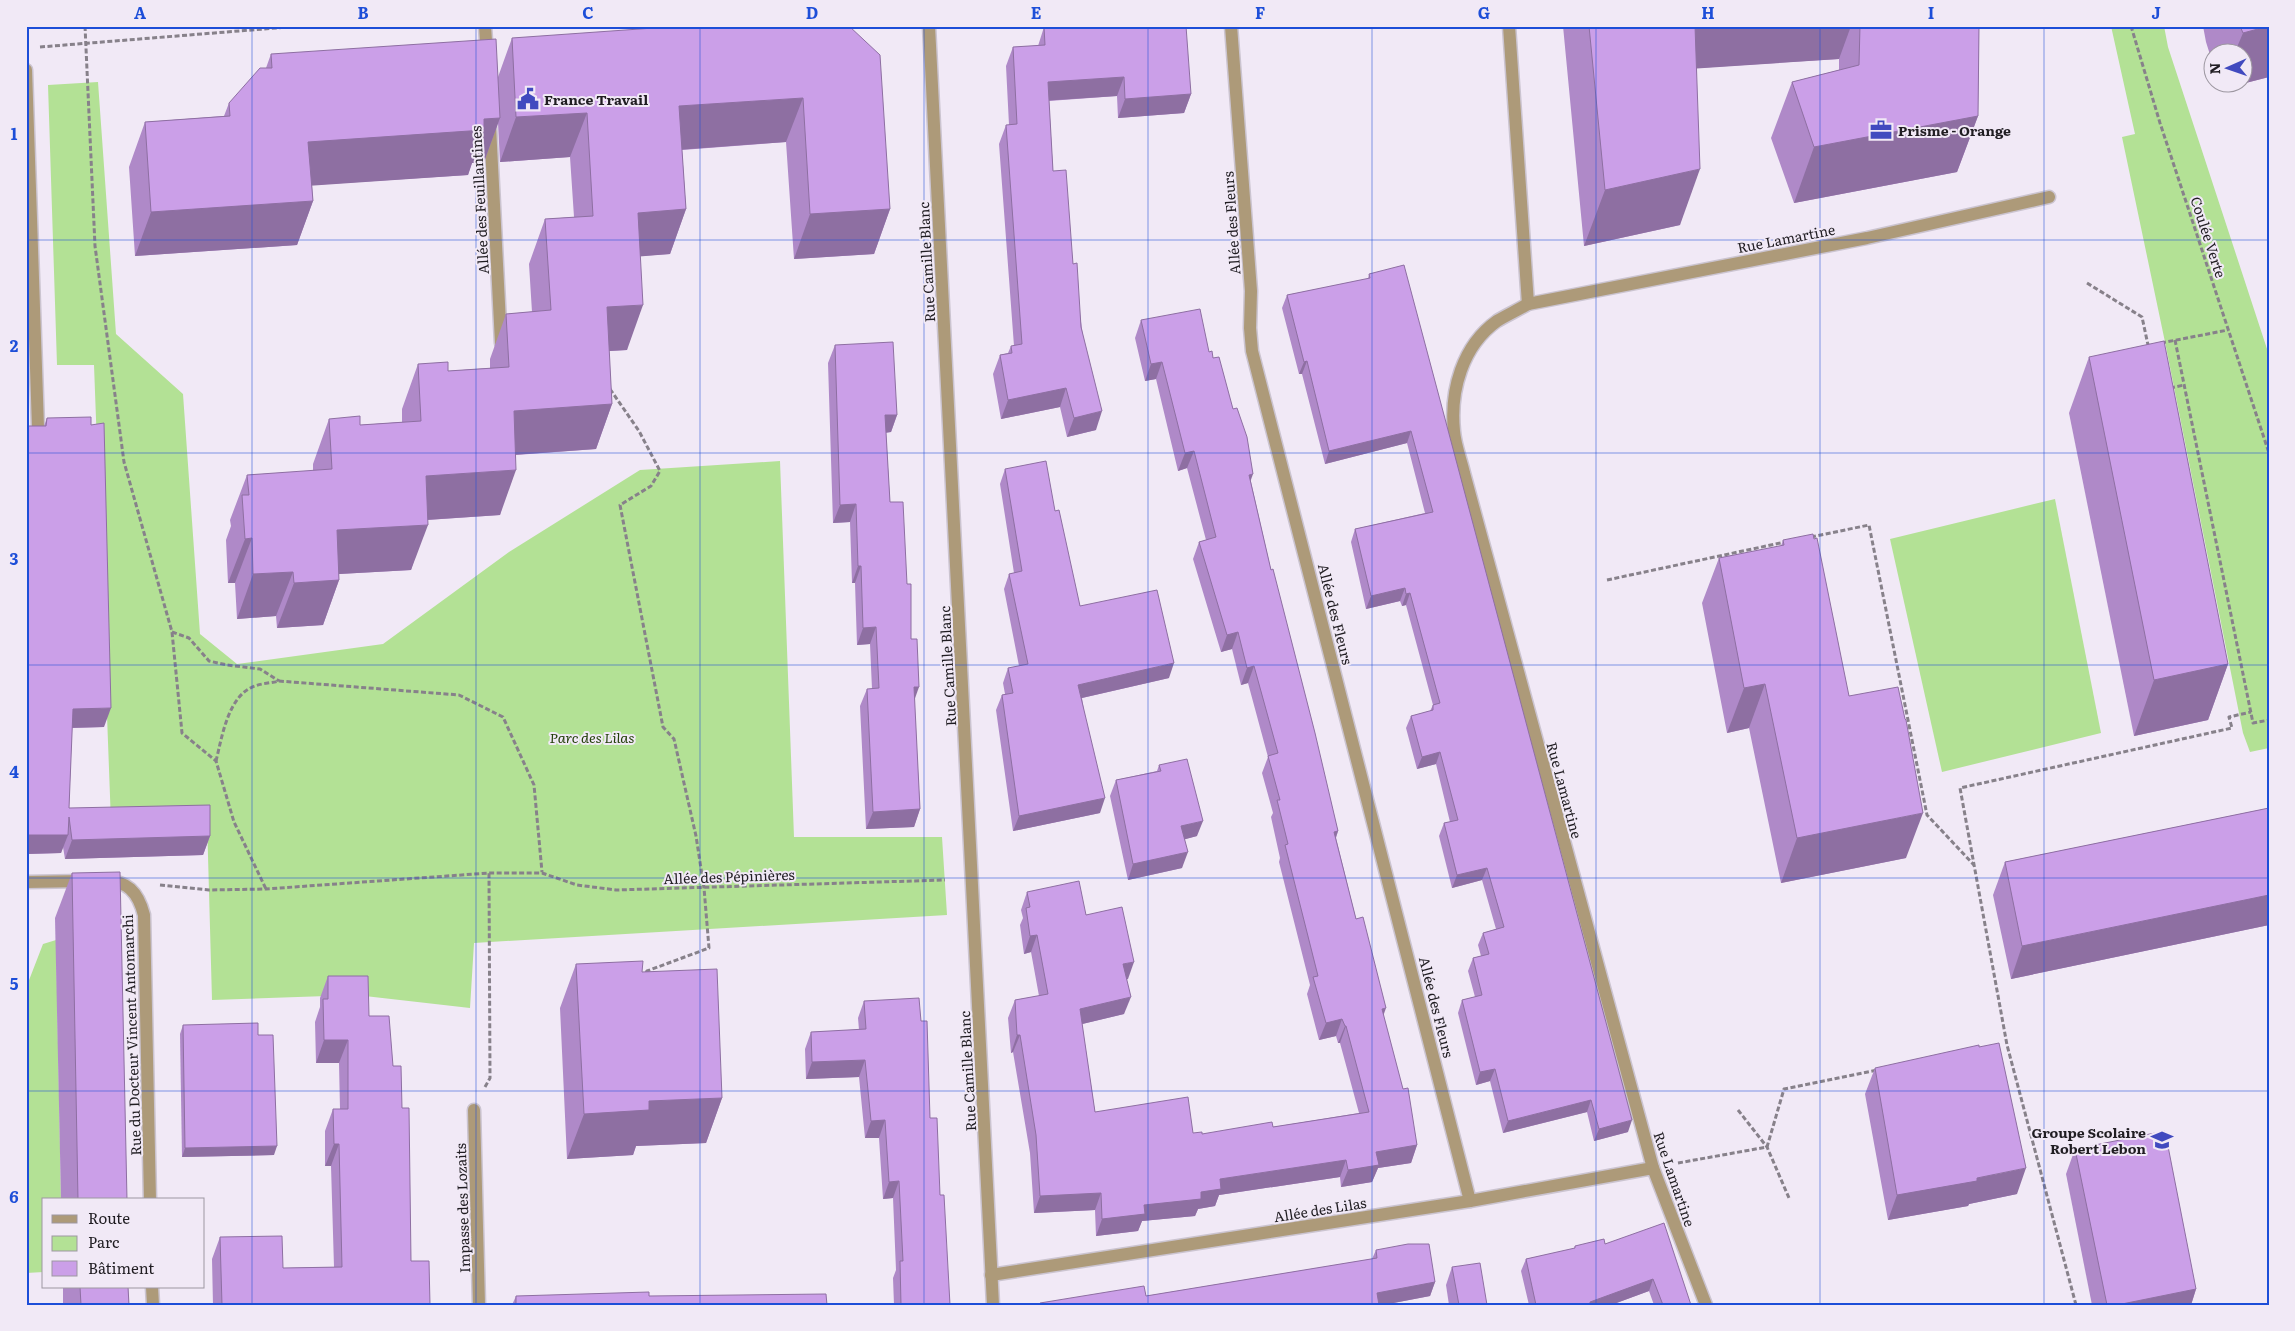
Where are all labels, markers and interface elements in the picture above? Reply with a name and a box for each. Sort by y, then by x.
text: A [134,0,146,24]
text: B [357,0,369,24]
text: C [582,0,594,24]
text: D [806,0,818,24]
text: E [1031,0,1042,24]
text: F [1255,0,1265,24]
text: G [1478,0,1490,24]
text: H [1701,0,1715,24]
text: I [1928,0,1934,24]
text: J [2151,0,2161,24]
north arrow [2202,42,2252,92]
text: N [2204,62,2224,75]
public building icon: France Travail [515,86,541,112]
place label: France Travail [544,89,648,109]
office icon: Prisme - Orange [1868,117,1894,143]
place label: Prisme - Orange [1898,120,2011,140]
text: 1 [11,121,18,145]
street label: Allée des Feuillantines [465,125,493,275]
street label: Allée des Fleurs [1217,171,1245,275]
street label: Coulée Verte [2186,194,2232,280]
street label: Rue Camille Blanc [913,201,939,323]
street label: Rue Lamartine [1735,219,1837,257]
text: 2 [10,333,19,357]
text: 3 [10,546,19,570]
street label: Allée des Fleurs [1314,561,1358,667]
street label: Rue Camille Blanc [934,605,960,727]
park label: Parc des Lilas [550,727,634,747]
street label: Rue Lamartine [1543,740,1587,840]
text: 4 [9,759,19,783]
street label: Allée des Pépinières [663,864,795,888]
street label: Rue du Docteur Vincent Antomarchi [117,914,145,1156]
street label: Allée des Fleurs [1415,954,1459,1060]
text: 5 [10,971,19,995]
street label: Rue Camille Blanc [954,1010,980,1132]
place label: Groupe Scolaire Robert Lebon [2031,1122,2146,1158]
school or university icon: Groupe Scolaire Robert Lebon [2149,1127,2175,1153]
street label: Rue Lamartine [1649,1129,1701,1229]
street label: Impasse des Lozaits [450,1143,474,1273]
text: 6 [9,1184,19,1208]
street label: Allée des Lilas [1272,1192,1368,1226]
legend [42,1198,205,1288]
text: Route [88,1206,130,1229]
text: Parc [88,1230,120,1253]
text: Bâtiment [88,1256,154,1279]

